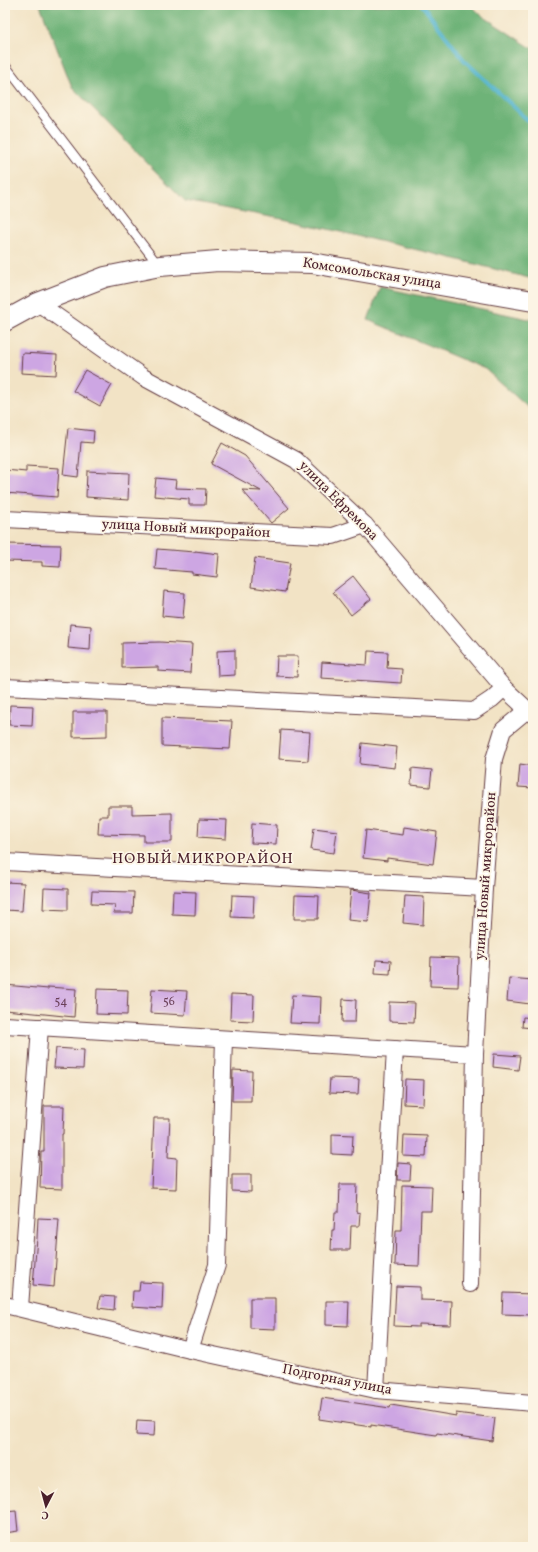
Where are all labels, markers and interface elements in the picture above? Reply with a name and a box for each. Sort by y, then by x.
street label: Комсомольская улица [301,254,443,294]
street label: улица Ефремова [294,457,382,545]
street label: улица Новый микрорайон [101,515,271,543]
street label: улица Новый микрорайон [471,791,501,961]
district label: НОВЫЙ МИКРОРАЙОН [112,849,294,870]
house number: 54 [55,994,67,1010]
house number: 56 [163,994,175,1010]
street label: Подгорная улица [281,1360,393,1400]
north arrow [26,1486,66,1526]
text: С [41,1507,49,1522]

